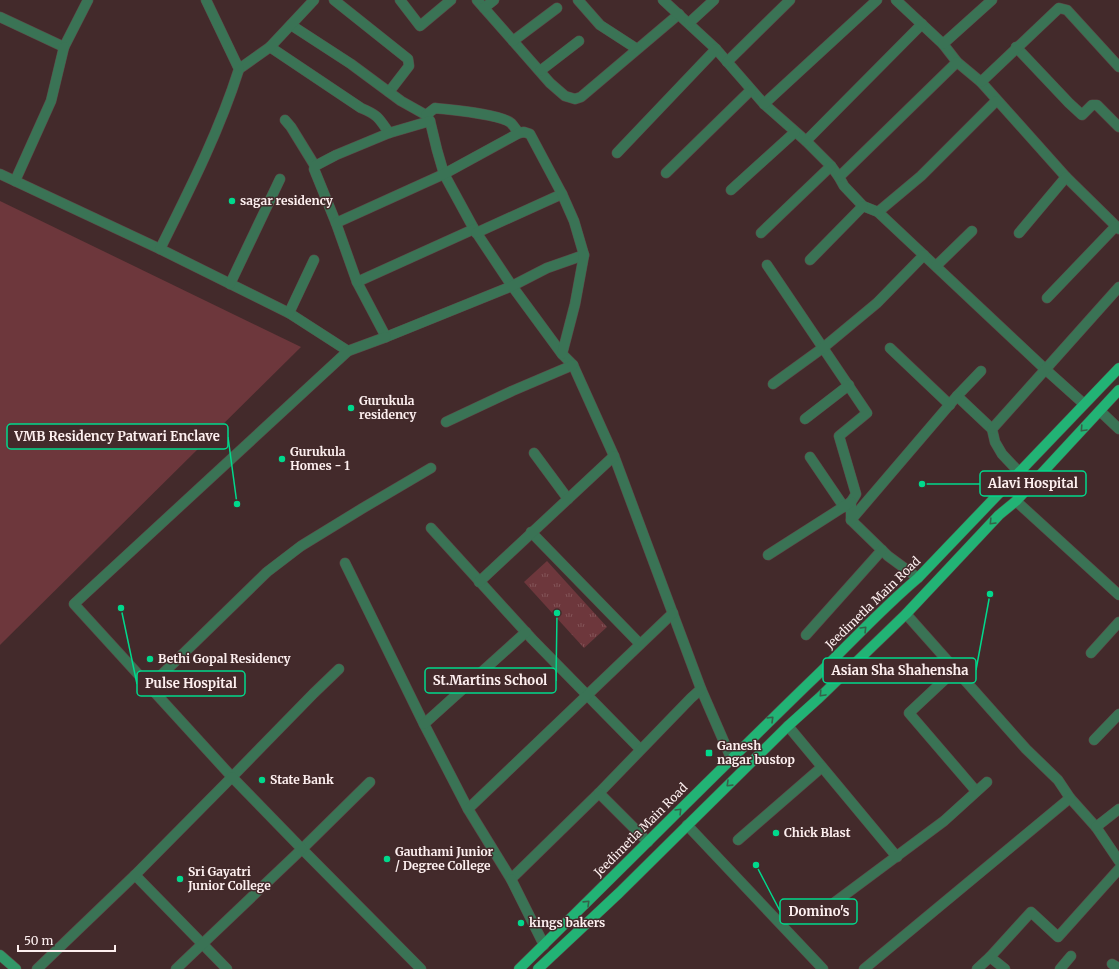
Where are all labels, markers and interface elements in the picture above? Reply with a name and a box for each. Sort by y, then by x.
place label: sagar residency [240,193,334,208]
marker: sagar residency [227,196,237,206]
place label: Gurukula residency [359,393,417,422]
marker: Gurukula residency [346,403,356,413]
callout: VMB Residency Patwari Enclave [7,424,228,449]
one-way arrow [1080,424,1087,432]
text: VMB Residency Patwari Enclave [13,428,220,445]
place label: Gurukula Homes - 1 [290,444,350,473]
marker: Gurukula Homes - 1 [277,454,287,464]
callout: Alavi Hospital [980,471,1086,496]
text: Alavi Hospital [987,475,1078,492]
one-way arrow [989,517,997,525]
street label: Jeedimetla Main Road [821,553,923,653]
one-way arrow [859,626,867,634]
place label: Bethi Gopal Residency [158,651,292,666]
marker: Bethi Gopal Residency [145,654,155,664]
callout: Asian Sha Shahensha [823,658,976,683]
text: Asian Sha Shahensha [831,662,968,679]
callout: St.Martins School [425,668,556,693]
callout: Pulse Hospital [137,671,245,696]
text: St.Martins School [433,672,547,689]
text: Pulse Hospital [145,675,237,692]
one-way arrow [819,689,827,697]
one-way arrow [766,716,774,724]
place label: Ganesh nagar bustop [717,738,795,767]
marker: Ganesh nagar bustop [704,748,714,758]
place label: State Bank [270,772,334,787]
marker: State Bank [257,775,267,785]
street label: Jeedimetla Main Road [590,780,691,880]
one-way arrow [726,780,734,787]
one-way arrow [674,808,682,816]
place label: Chick Blast [784,825,851,840]
marker: Chick Blast [771,828,781,838]
place label: Gauthami Junior / Degree College [395,844,494,873]
marker: Gauthami Junior / Degree College [382,854,392,864]
place label: Sri Gayatri Junior College [187,864,271,893]
marker: Sri Gayatri Junior College [175,874,185,884]
callout: Domino's [780,899,857,924]
one-way arrow [582,900,590,908]
text: Domino's [788,903,850,920]
place label: kings bakers [529,915,605,930]
marker: kings bakers [516,918,526,928]
scale bar [18,927,115,953]
text: 50 m [24,933,53,948]

